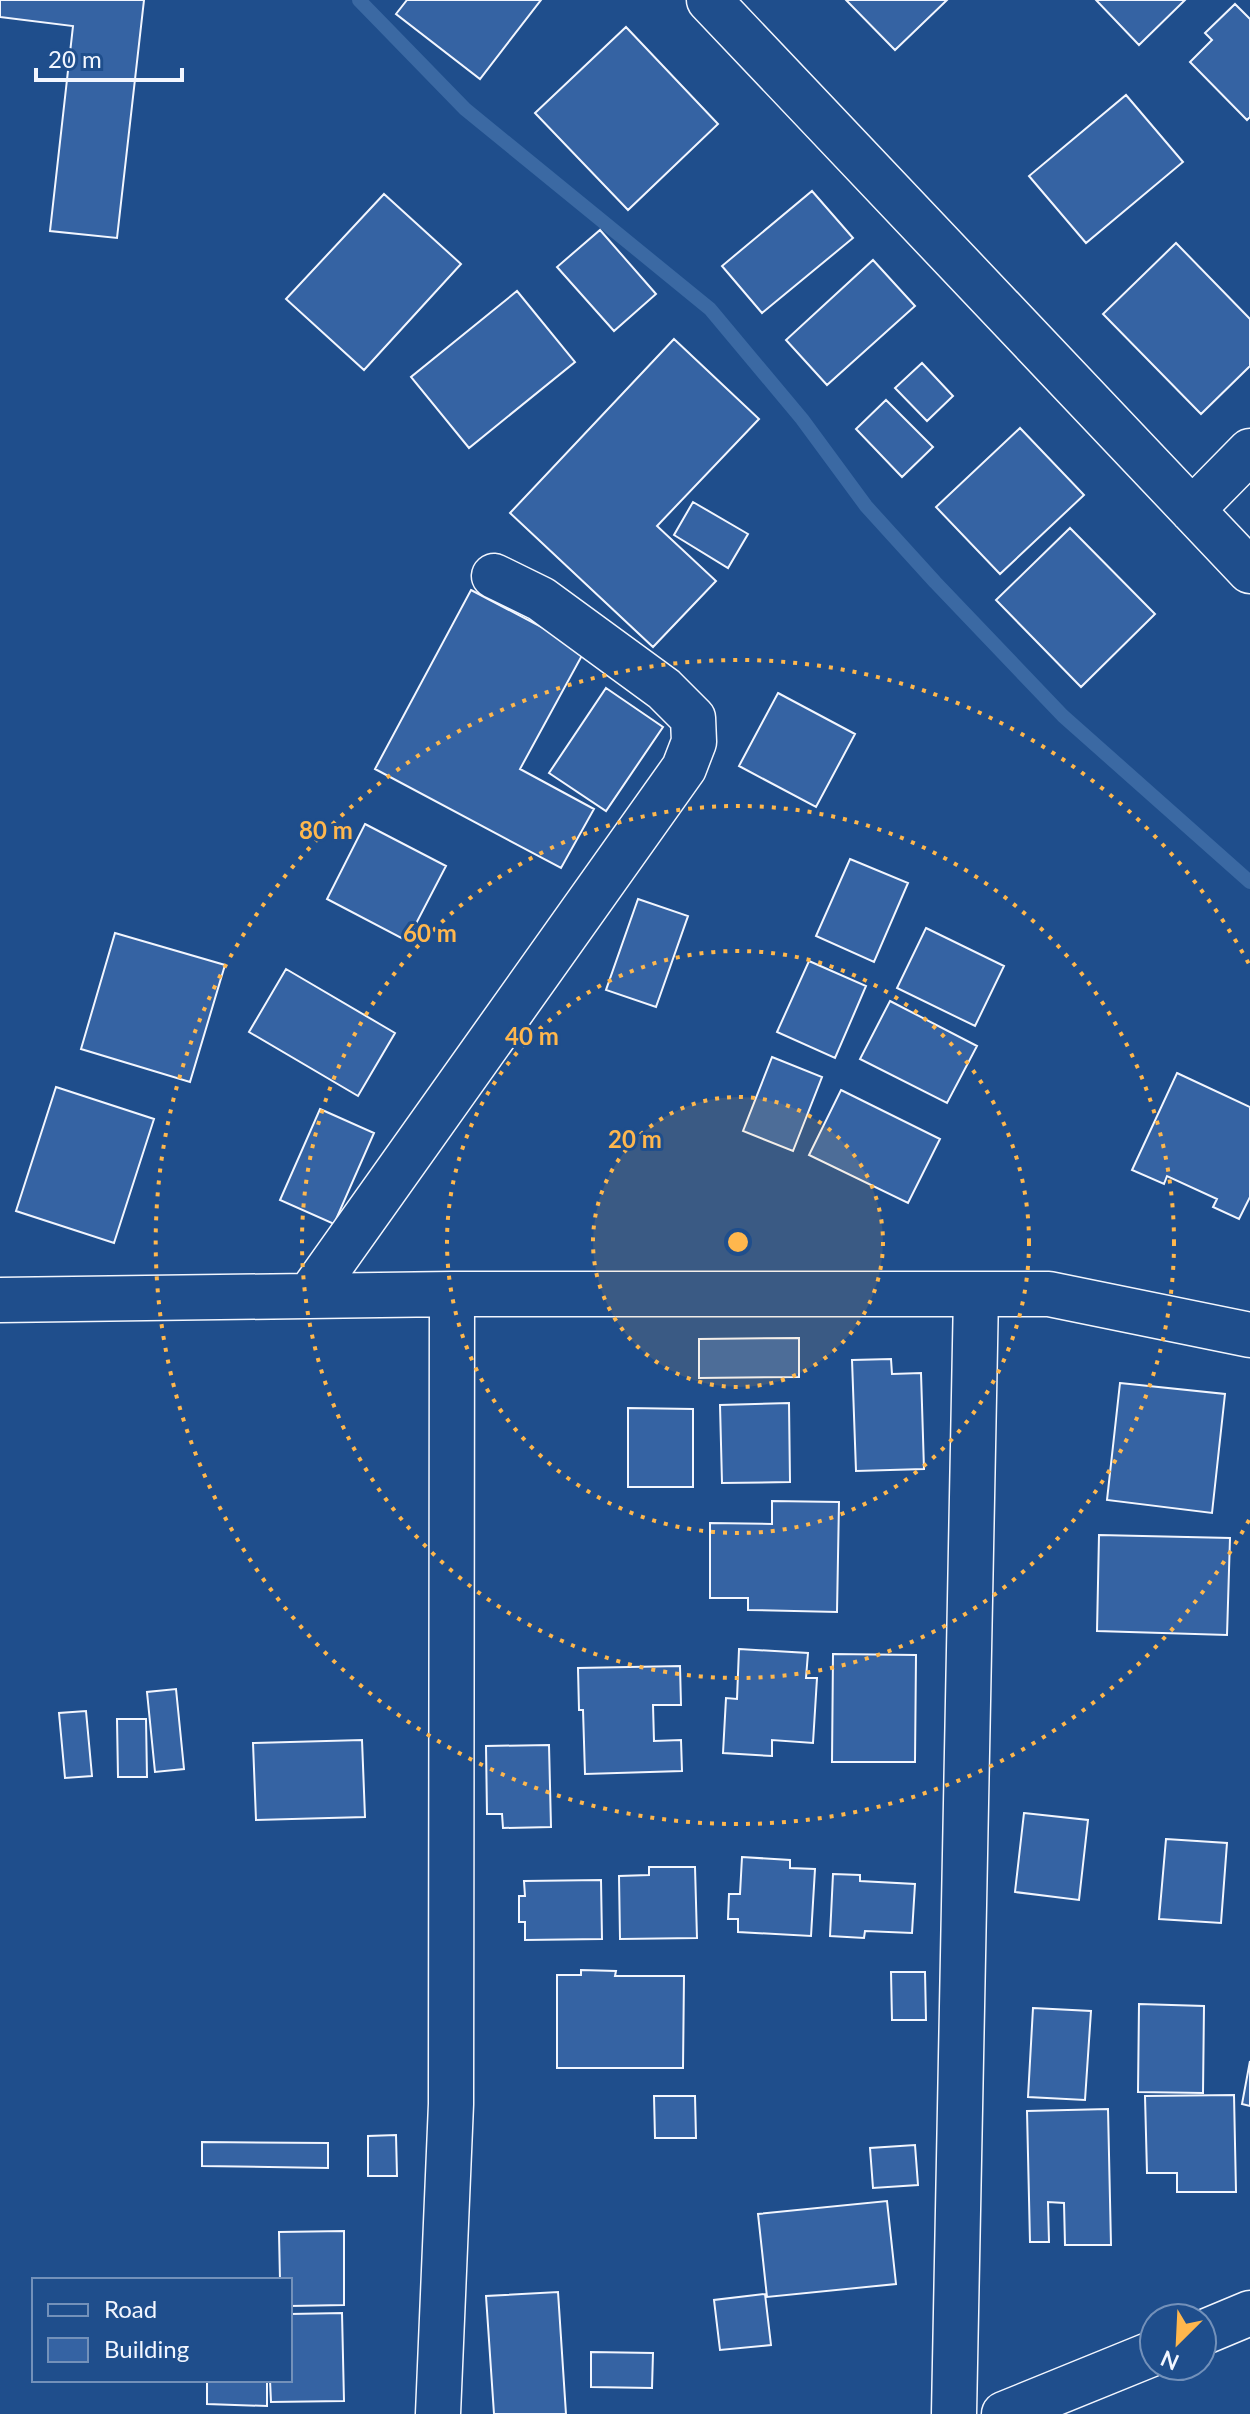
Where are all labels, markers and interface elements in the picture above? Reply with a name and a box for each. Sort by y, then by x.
scale bar [36,32,182,82]
text: 20 m [48,44,102,73]
text: 80 m [299,815,353,844]
text: 60 m [403,918,457,947]
text: 40 m [505,1021,559,1050]
text: 20 m [608,1124,662,1153]
centre of rings [724,1228,752,1256]
legend [32,2278,292,2382]
text: Road [104,2294,157,2323]
north arrow [1138,2302,1218,2382]
text: Building [104,2334,189,2363]
text: N [1156,2345,1183,2377]

